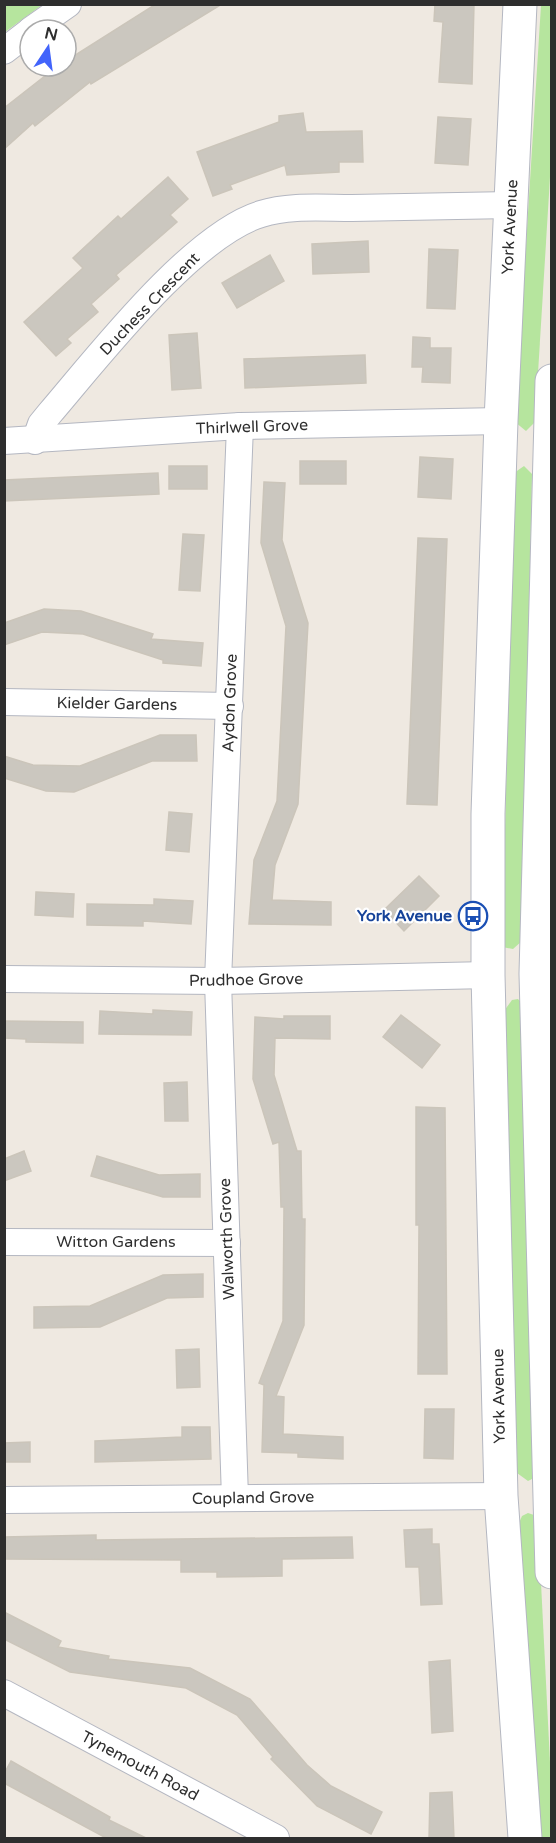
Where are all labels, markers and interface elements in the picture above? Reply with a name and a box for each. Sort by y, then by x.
north arrow [18,18,78,78]
text: N [43,23,60,46]
street label: York Avenue [498,179,522,275]
street label: Duchess Crescent [96,248,204,360]
street label: Thirlwell Grove [196,415,308,439]
street label: Aydon Grove [218,653,242,753]
street label: Kielder Gardens [56,693,178,715]
bus stop icon: York Avenue [457,900,489,932]
place label: York Avenue [357,906,452,926]
street label: Prudhoe Grove [189,969,303,991]
street label: Walworth Grove [215,1178,239,1300]
street label: Witton Gardens [56,1232,176,1252]
street label: York Avenue [488,1348,510,1444]
street label: Coupland Grove [192,1487,314,1509]
street label: Tynemouth Road [78,1727,202,1805]

